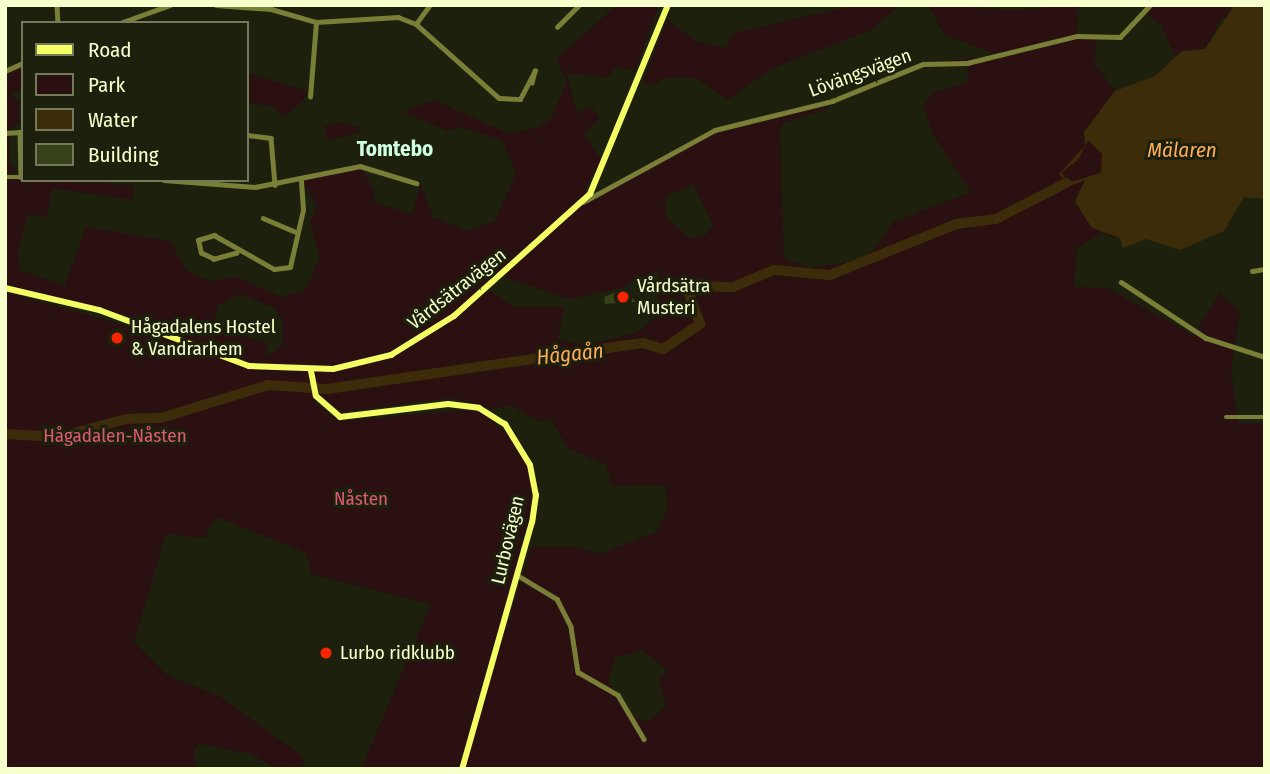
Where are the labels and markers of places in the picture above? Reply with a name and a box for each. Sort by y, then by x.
place label: Vårdsätra Musteri [637,275,710,319]
marker: Vårdsätra Musteri [615,289,631,305]
place label: Hågadalens Hostel & Vandrarhem [131,316,276,360]
marker: Hågadalens Hostel & Vandrarhem [109,330,125,346]
place label: Lurbo ridklubb [340,642,455,664]
marker: Lurbo ridklubb [318,645,334,661]

